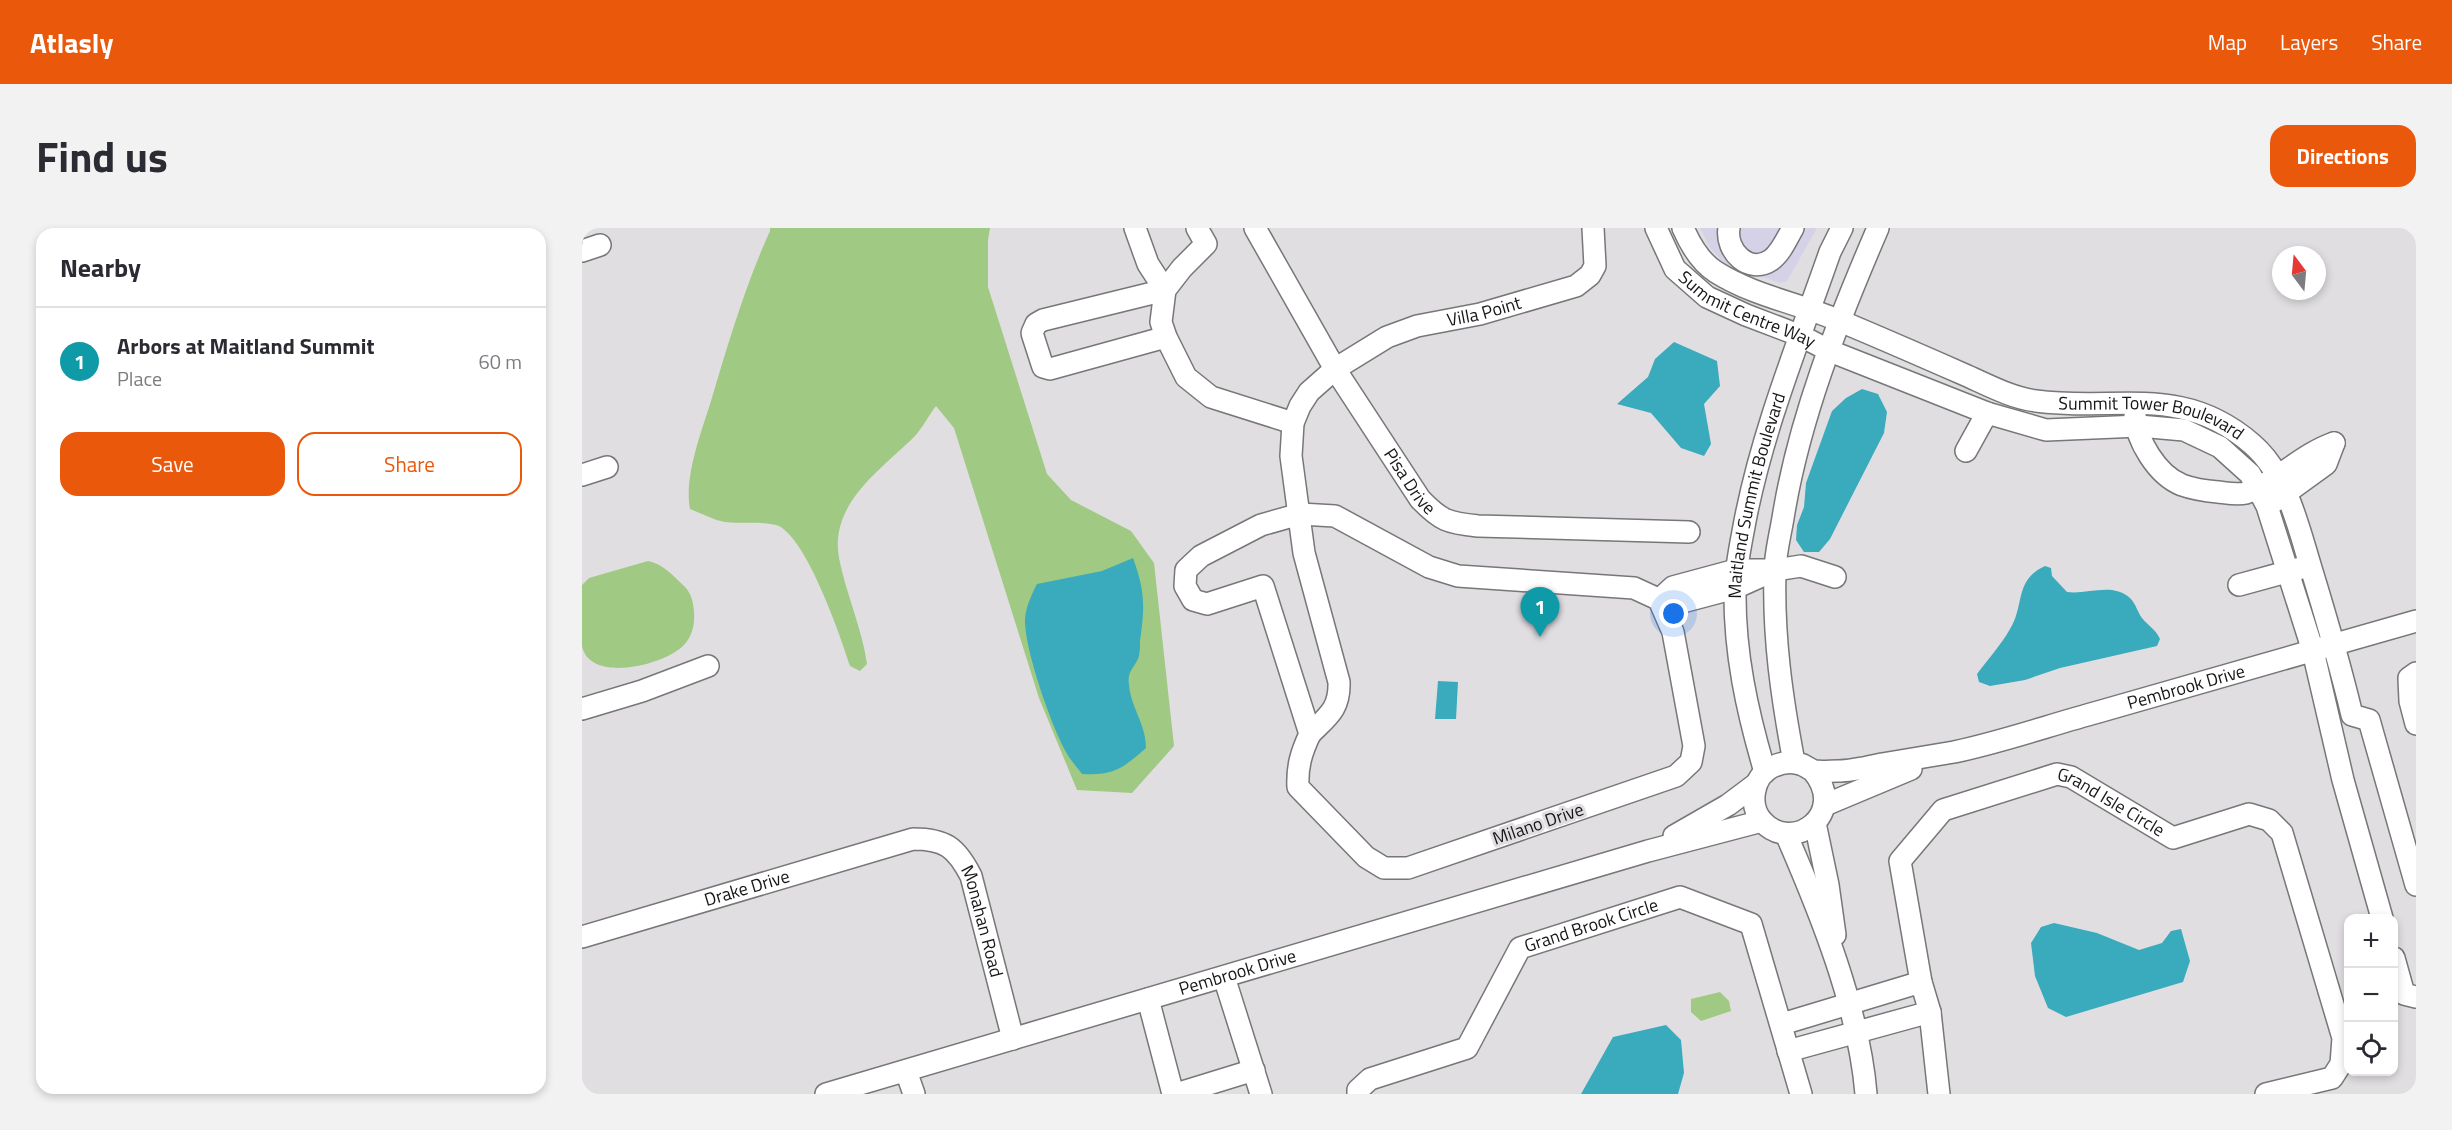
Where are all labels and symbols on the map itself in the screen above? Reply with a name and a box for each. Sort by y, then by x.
north arrow [2272,246,2326,300]
street label: Summit Centre Way [1673,264,1821,355]
street label: Villa Point [1444,289,1525,333]
street label: Maitland Summit Boulevard [1721,389,1792,599]
street label: Summit Tower Boulevard [2058,389,2250,446]
street label: Pisa Drive [1377,443,1442,521]
pin: 1 [1520,588,1560,637]
your location [1659,599,1688,628]
street label: Pembrook Drive [2124,657,2248,716]
street label: Grand Isle Circle [2055,760,2170,843]
street label: Milano Drive [1489,795,1587,852]
street label: Monahan Road [954,860,1010,980]
street label: Drake Drive [701,862,793,913]
street label: Grand Brook Circle [1521,891,1661,959]
street label: Pembrook Drive [1175,942,1299,1002]

